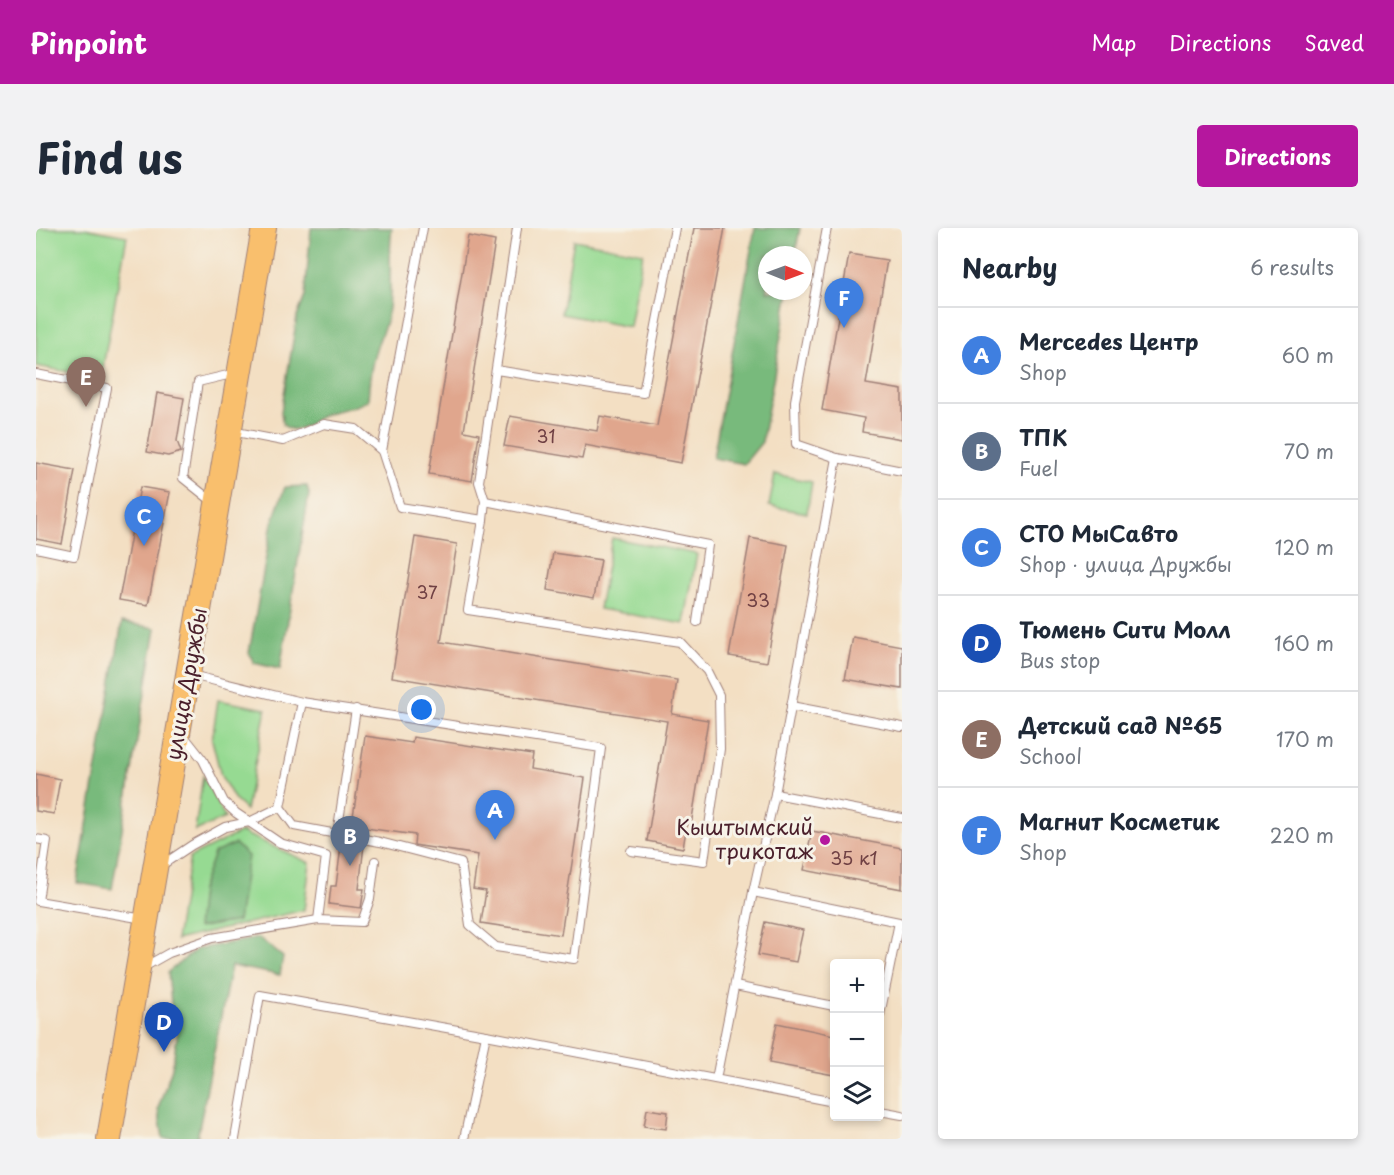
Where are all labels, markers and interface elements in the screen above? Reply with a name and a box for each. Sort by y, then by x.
text: Pinpoint [30,21,147,64]
text: Map [1091,26,1136,58]
text: Directions [1169,26,1271,58]
text: Saved [1304,26,1364,58]
text: Find us [36,125,183,188]
button: Directions [1197,125,1358,187]
north arrow [758,246,812,300]
text: Nearby [962,248,1057,287]
text: 6 results [1250,252,1334,282]
pin: F [824,279,864,328]
text: Mercedes Центр [1019,324,1199,357]
text: A [974,340,989,370]
text: 60 m [1282,340,1334,370]
text: Shop [1019,357,1067,387]
pin: E [67,358,106,407]
text: ТПК [1019,420,1067,453]
house number: 31 [537,422,555,449]
text: B [975,436,988,466]
text: 70 m [1284,436,1334,466]
text: Fuel [1019,453,1058,483]
pin: C [124,496,164,546]
text: СТО МыСавто [1019,516,1178,549]
text: C [974,532,989,562]
text: 120 m [1275,532,1334,562]
text: Shop · улица Дружбы [1019,549,1232,579]
house number: 37 [416,578,438,605]
house number: 33 [746,586,770,613]
street label: улица Дружбы [156,605,214,762]
text: Тюмень Сити Молл [1019,612,1231,645]
text: D [974,628,989,658]
text: 160 m [1274,628,1334,658]
text: Bus stop [1019,645,1100,675]
your location [407,695,436,724]
text: Детский сад №65 [1019,708,1223,741]
text: E [975,724,988,754]
text: 170 m [1276,724,1334,754]
text: School [1019,741,1082,771]
pin: A [476,790,514,840]
text: Магнит Косметик [1019,804,1219,837]
place label: Кыштымский трикотаж [676,810,814,866]
pin: B [330,816,370,866]
text: F [976,820,987,850]
text: 220 m [1270,820,1334,850]
marker: Кыштымский трикотаж [818,833,832,847]
text: Shop [1019,837,1067,867]
house number: 35 к1 [830,844,878,871]
map controls [830,959,884,1121]
button: + [830,959,884,1013]
pin: D [144,1002,184,1052]
button: − [830,1013,884,1067]
button: layers [830,1067,884,1121]

